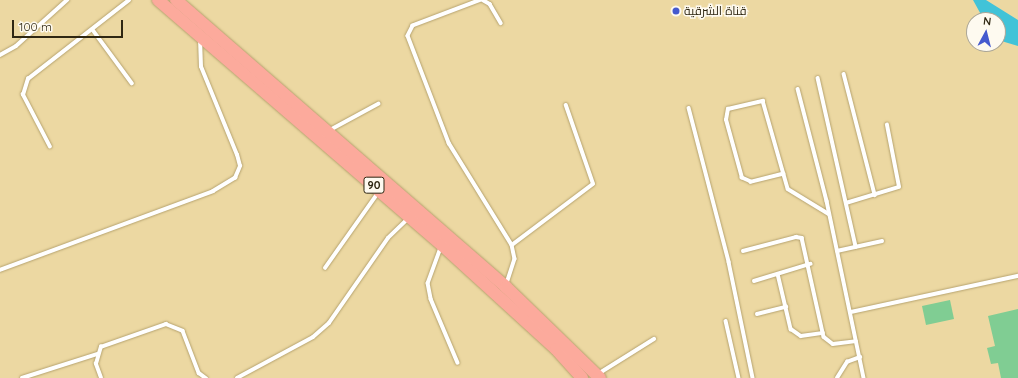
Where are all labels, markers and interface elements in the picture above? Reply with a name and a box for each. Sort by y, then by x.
place label: قناة الشرقية [684,4,747,18]
marker: قناة الشرقية [671,6,681,16]
scale bar [14,12,125,38]
north arrow [966,12,1006,52]
text: N [982,14,992,29]
text: 100 m [19,19,52,34]
road number: 90 [363,176,385,194]

